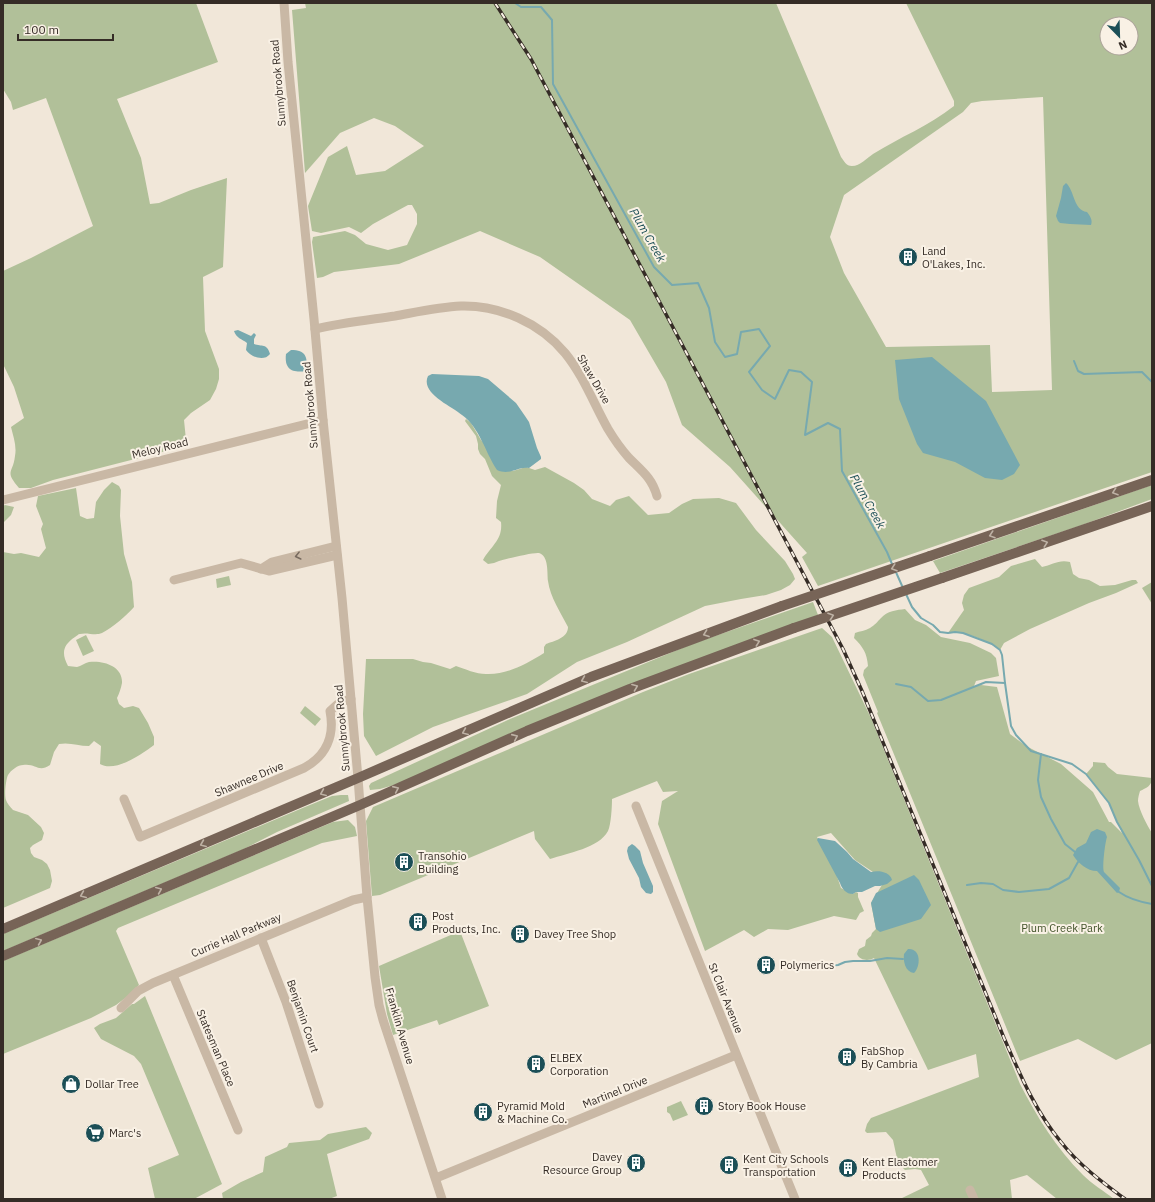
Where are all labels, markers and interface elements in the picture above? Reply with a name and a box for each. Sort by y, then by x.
scale bar [18,16,113,42]
north arrow [1099,16,1139,56]
text: 100 m [24,22,59,37]
text: N [1116,37,1129,53]
street label: Sunnybrook Road [267,39,289,127]
water label: Plum Creek [627,205,670,265]
place label: Land O'Lakes, Inc. [922,244,985,271]
building icon: Land O'Lakes, Inc. [897,246,919,268]
street label: Shaw Drive [574,352,614,406]
street label: Sunnybrook Road [299,361,321,449]
street label: Meloy Road [130,434,190,462]
water label: Plum Creek [847,471,889,532]
one-way arrow [1112,488,1119,496]
one-way arrow [989,530,996,538]
one-way arrow [1042,539,1049,547]
one-way arrow [295,551,302,559]
one-way arrow [890,564,897,572]
one-way arrow [827,612,834,620]
one-way arrow [702,629,709,637]
one-way arrow [753,638,760,646]
one-way arrow [581,675,589,683]
one-way arrow [631,683,638,691]
street label: Sunnybrook Road [331,684,353,772]
one-way arrow [462,727,469,735]
one-way arrow [510,734,518,742]
street label: Shawnee Drive [212,758,286,800]
one-way arrow [392,786,399,794]
one-way arrow [319,788,327,796]
one-way arrow [199,839,207,847]
place label: Transohio Building [418,849,467,876]
building icon: Transohio Building [393,851,415,873]
one-way arrow [154,887,162,895]
one-way arrow [80,890,88,898]
street label: Currie Hall Parkway [189,909,284,960]
place label: Post Products, Inc. [432,909,501,936]
building icon: Post Products, Inc. [407,911,429,933]
park label: Plum Creek Park [1021,921,1103,935]
building icon: Davey Tree Shop [509,923,531,945]
place label: Davey Tree Shop [534,927,616,941]
one-way arrow [35,937,42,945]
building icon: Polymerics [755,954,777,976]
place label: Polymerics [780,958,834,972]
street label: St Clair Avenue [706,961,746,1035]
street label: Benjamin Court [284,978,322,1055]
street label: Franklin Avenue [382,986,418,1066]
street label: Statesman Place [193,1007,239,1089]
place label: FabShop By Cambria [861,1044,918,1071]
building icon: FabShop By Cambria [836,1046,858,1068]
place label: ELBEX Corporation [550,1051,608,1078]
building icon: ELBEX Corporation [525,1053,547,1075]
shop icon: Dollar Tree [60,1073,82,1095]
street label: Martinel Drive [580,1073,650,1111]
place label: Dollar Tree [85,1077,139,1091]
building icon: Story Book House [693,1095,715,1117]
place label: Pyramid Mold & Machine Co. [497,1099,567,1126]
place label: Story Book House [718,1099,806,1113]
building icon: Pyramid Mold & Machine Co. [472,1101,494,1123]
supermarket icon: Marc's [84,1122,106,1144]
place label: Marc's [109,1126,141,1140]
place label: Davey Resource Group [543,1150,623,1177]
building icon: Davey Resource Group [625,1152,647,1174]
place label: Kent City Schools Transportation [743,1152,829,1179]
building icon: Kent City Schools Transportation [718,1154,740,1176]
place label: Kent Elastomer Products [862,1155,938,1182]
building icon: Kent Elastomer Products [837,1157,859,1179]

